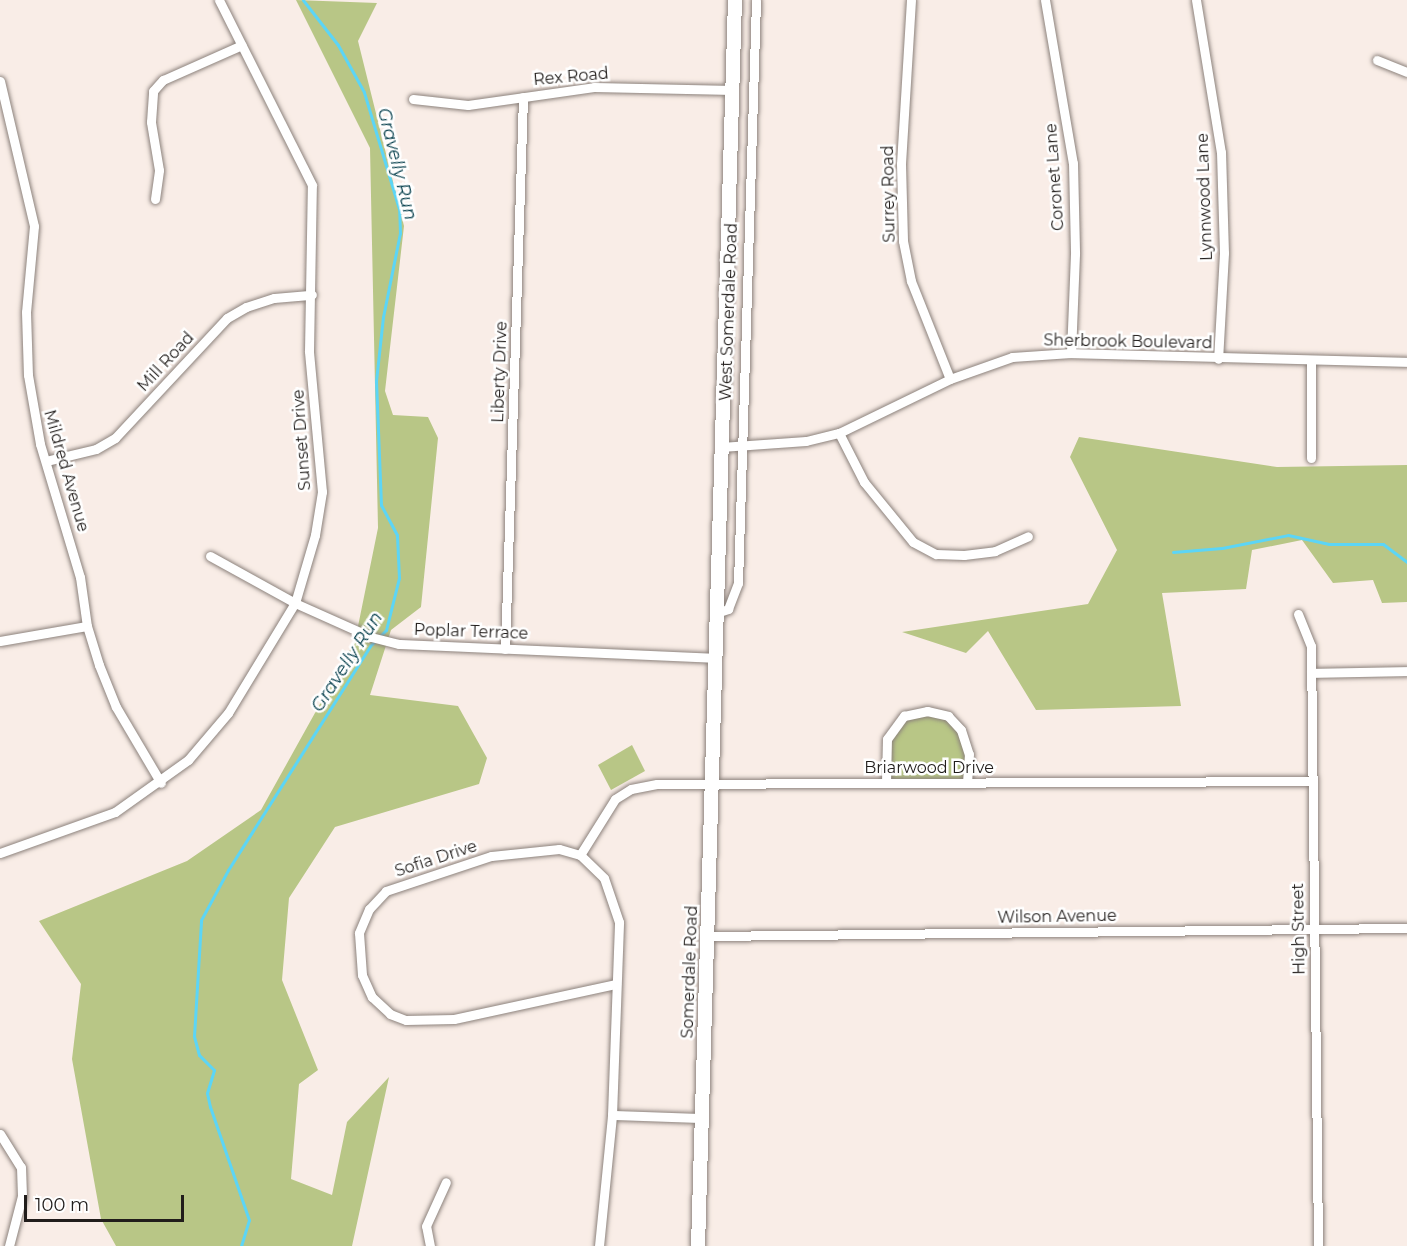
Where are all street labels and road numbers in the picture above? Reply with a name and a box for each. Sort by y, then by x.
street label: Rex Road [533,64,609,90]
street label: Coronet Lane [1042,123,1068,231]
street label: Lynnwood Lane [1193,133,1217,261]
street label: Surrey Road [879,145,899,243]
street label: West Somerdale Road [716,223,742,401]
street label: Liberty Drive [489,321,511,423]
street label: Mill Road [134,328,198,396]
street label: Sherbrook Boulevard [1043,331,1213,353]
street label: Sunset Drive [289,389,315,491]
street label: Mildred Avenue [39,408,93,534]
street label: Poplar Terrace [413,620,529,644]
street label: Briarwood Drive [864,758,994,778]
street label: Sofia Drive [393,837,479,881]
street label: High Street [1289,883,1309,975]
street label: Somerdale Road [678,905,702,1039]
street label: Wilson Avenue [997,906,1117,928]

